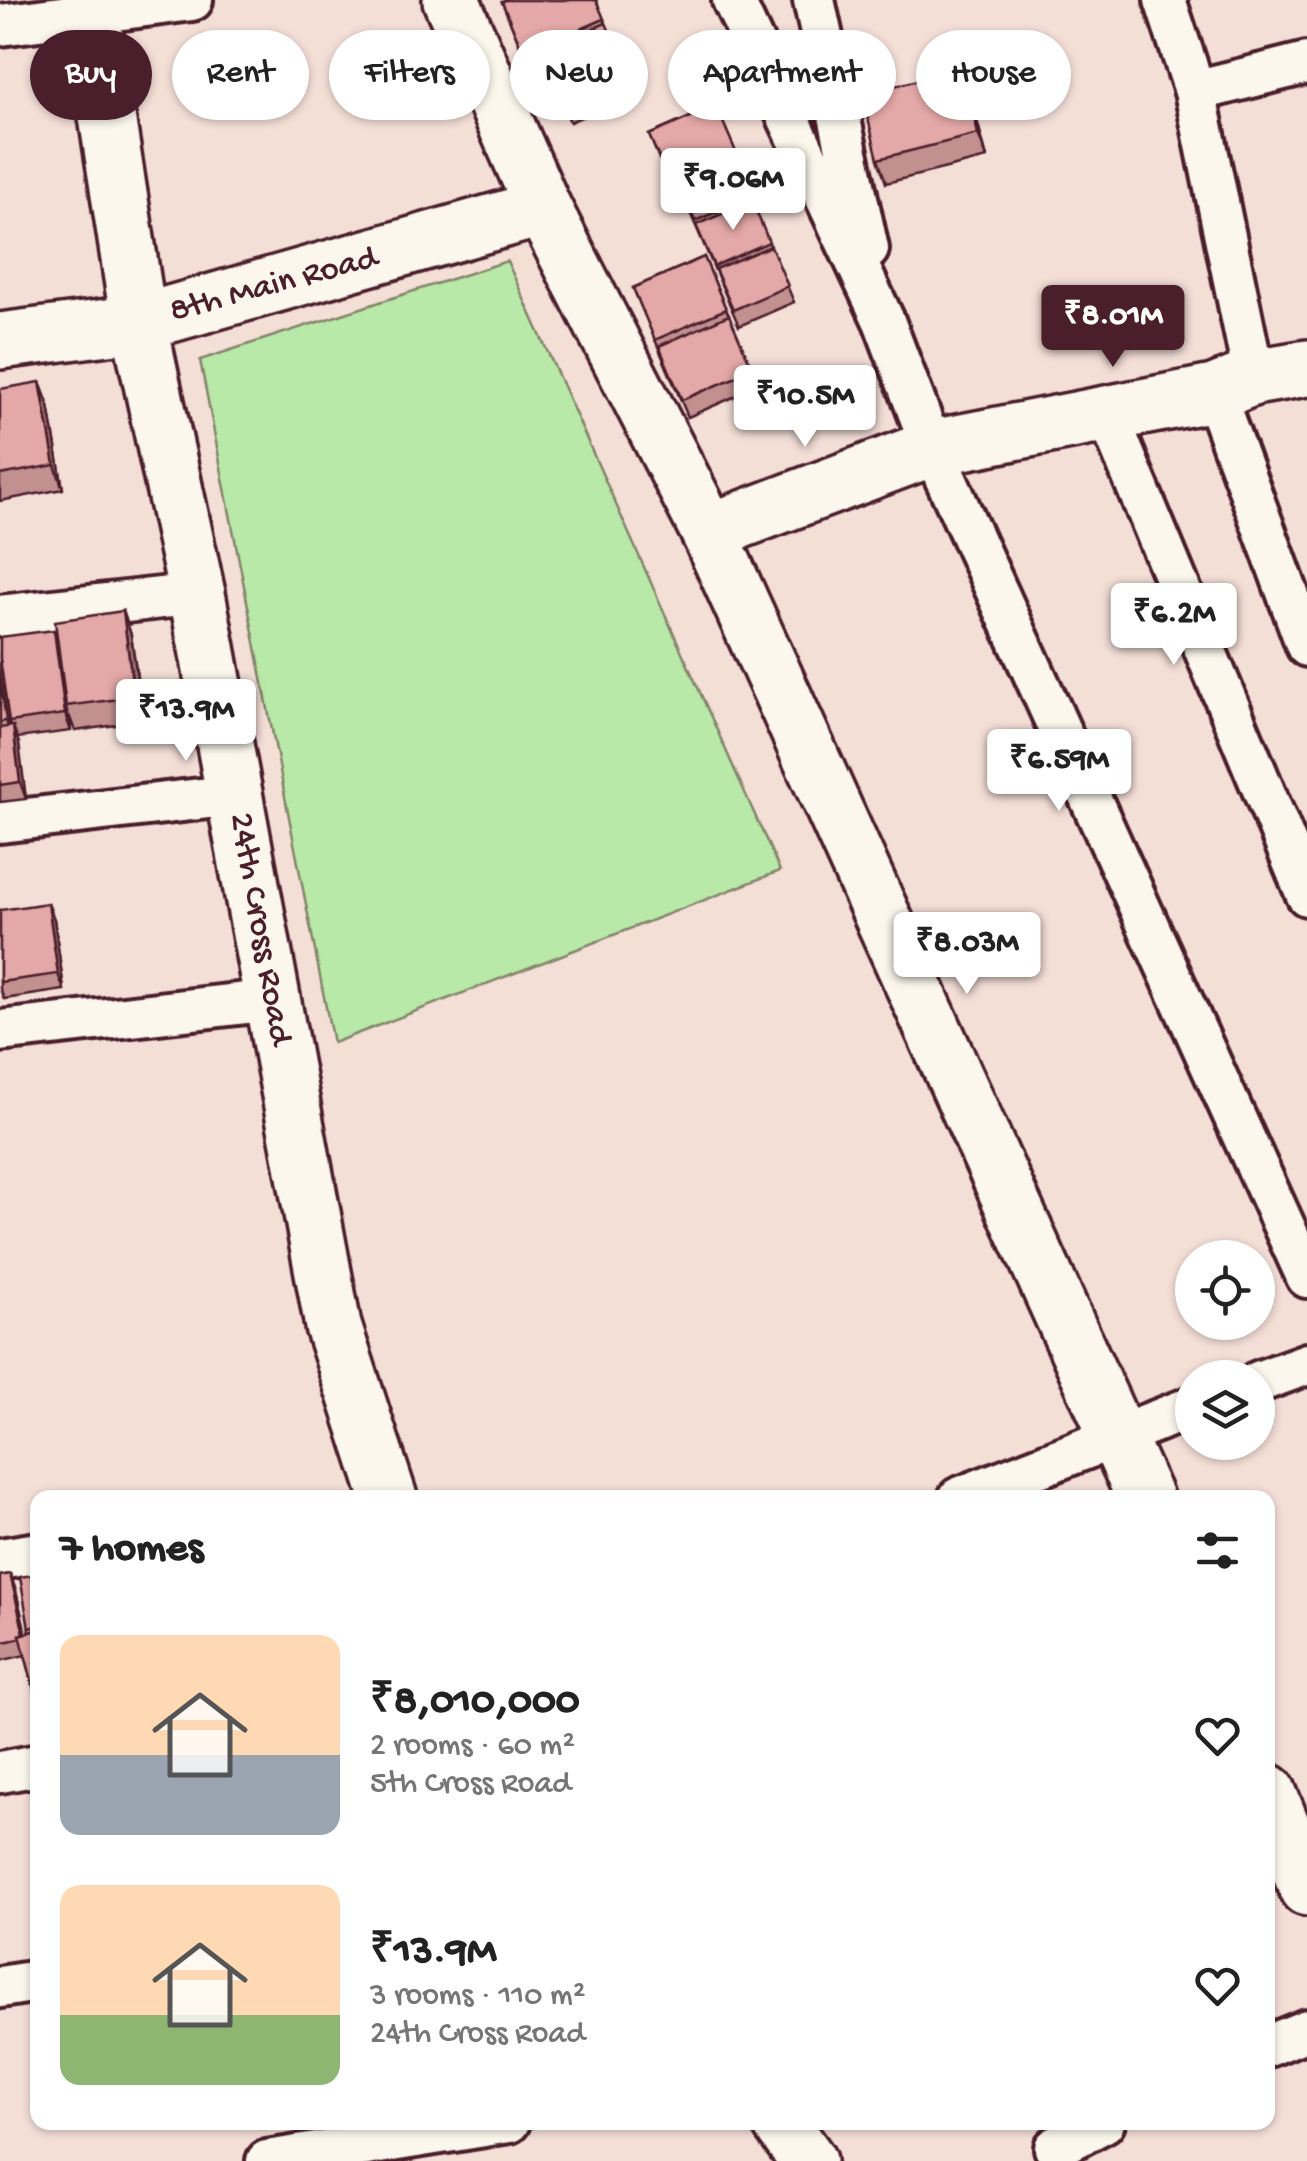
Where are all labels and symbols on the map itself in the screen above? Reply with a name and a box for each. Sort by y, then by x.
pin: ₹9.06M [652,148,814,233]
street label: 8th Main Road [166,238,385,333]
pin: ₹8.01M [1032,285,1194,370]
pin: ₹10.5M [724,365,886,450]
pin: ₹6.2M [1104,583,1244,668]
pin: ₹13.9M [105,679,267,764]
pin: ₹6.59M [978,729,1140,814]
street label: 24th Cross Road [218,810,300,1051]
pin: ₹8.03M [886,912,1048,997]

